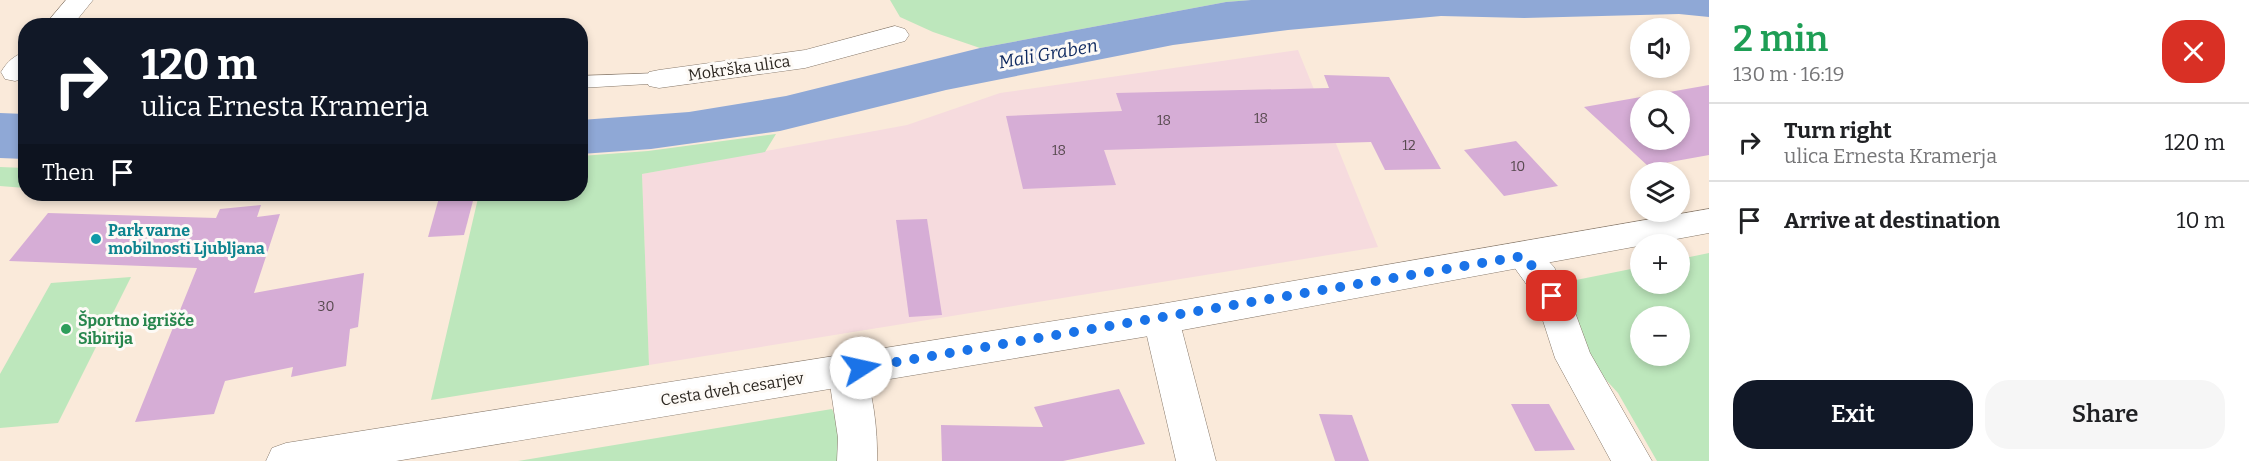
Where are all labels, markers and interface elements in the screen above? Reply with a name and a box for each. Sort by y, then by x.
text: 2 min [1733,17,1828,61]
map controls [1630,18,1690,366]
button: sound [1630,18,1690,78]
button: close [2162,20,2225,83]
water label: Mali Graben [997,34,1099,74]
text: 120 m [141,40,257,90]
icon: right [42,42,120,120]
street label: Mokrška ulica [687,51,792,85]
text: 130 m · 16:19 [1733,62,1845,86]
button: search [1630,90,1690,150]
text: ulica Ernesta Kramerja [141,91,429,123]
house number: 18 [1254,110,1268,127]
house number: 18 [1157,112,1171,129]
text: Turn right [1784,117,1892,144]
icon: right [1733,126,1766,159]
text: 120 m [2165,129,2225,156]
house number: 12 [1402,137,1416,154]
house number: 18 [1052,142,1066,159]
text: ulica Ernesta Kramerja [1784,144,1997,168]
icon: arrive [106,156,139,189]
house number: 10 [1511,158,1525,175]
text: Then [42,159,94,186]
button: layers [1630,162,1690,222]
icon: arrive [1733,204,1766,237]
text: Arrive at destination [1784,207,2000,234]
text: 10 m [2177,207,2225,234]
place label: Park varne mobilnosti Ljubljana [108,221,265,258]
marker: Park varne mobilnosti Ljubljana [89,232,103,246]
button: + [1630,234,1690,294]
pin [1526,270,1577,321]
icon: arrive [1535,279,1568,312]
house number: 30 [318,298,334,315]
button: − [1630,306,1690,366]
place label: Športno igrišče Sibirija [78,310,194,348]
marker: Športno igrišče Sibirija [59,322,73,336]
position arrow [829,336,893,400]
street label: Cesta dveh cesarjev [659,368,805,410]
button: Exit [1733,380,1973,449]
button: Share [1985,380,2225,449]

